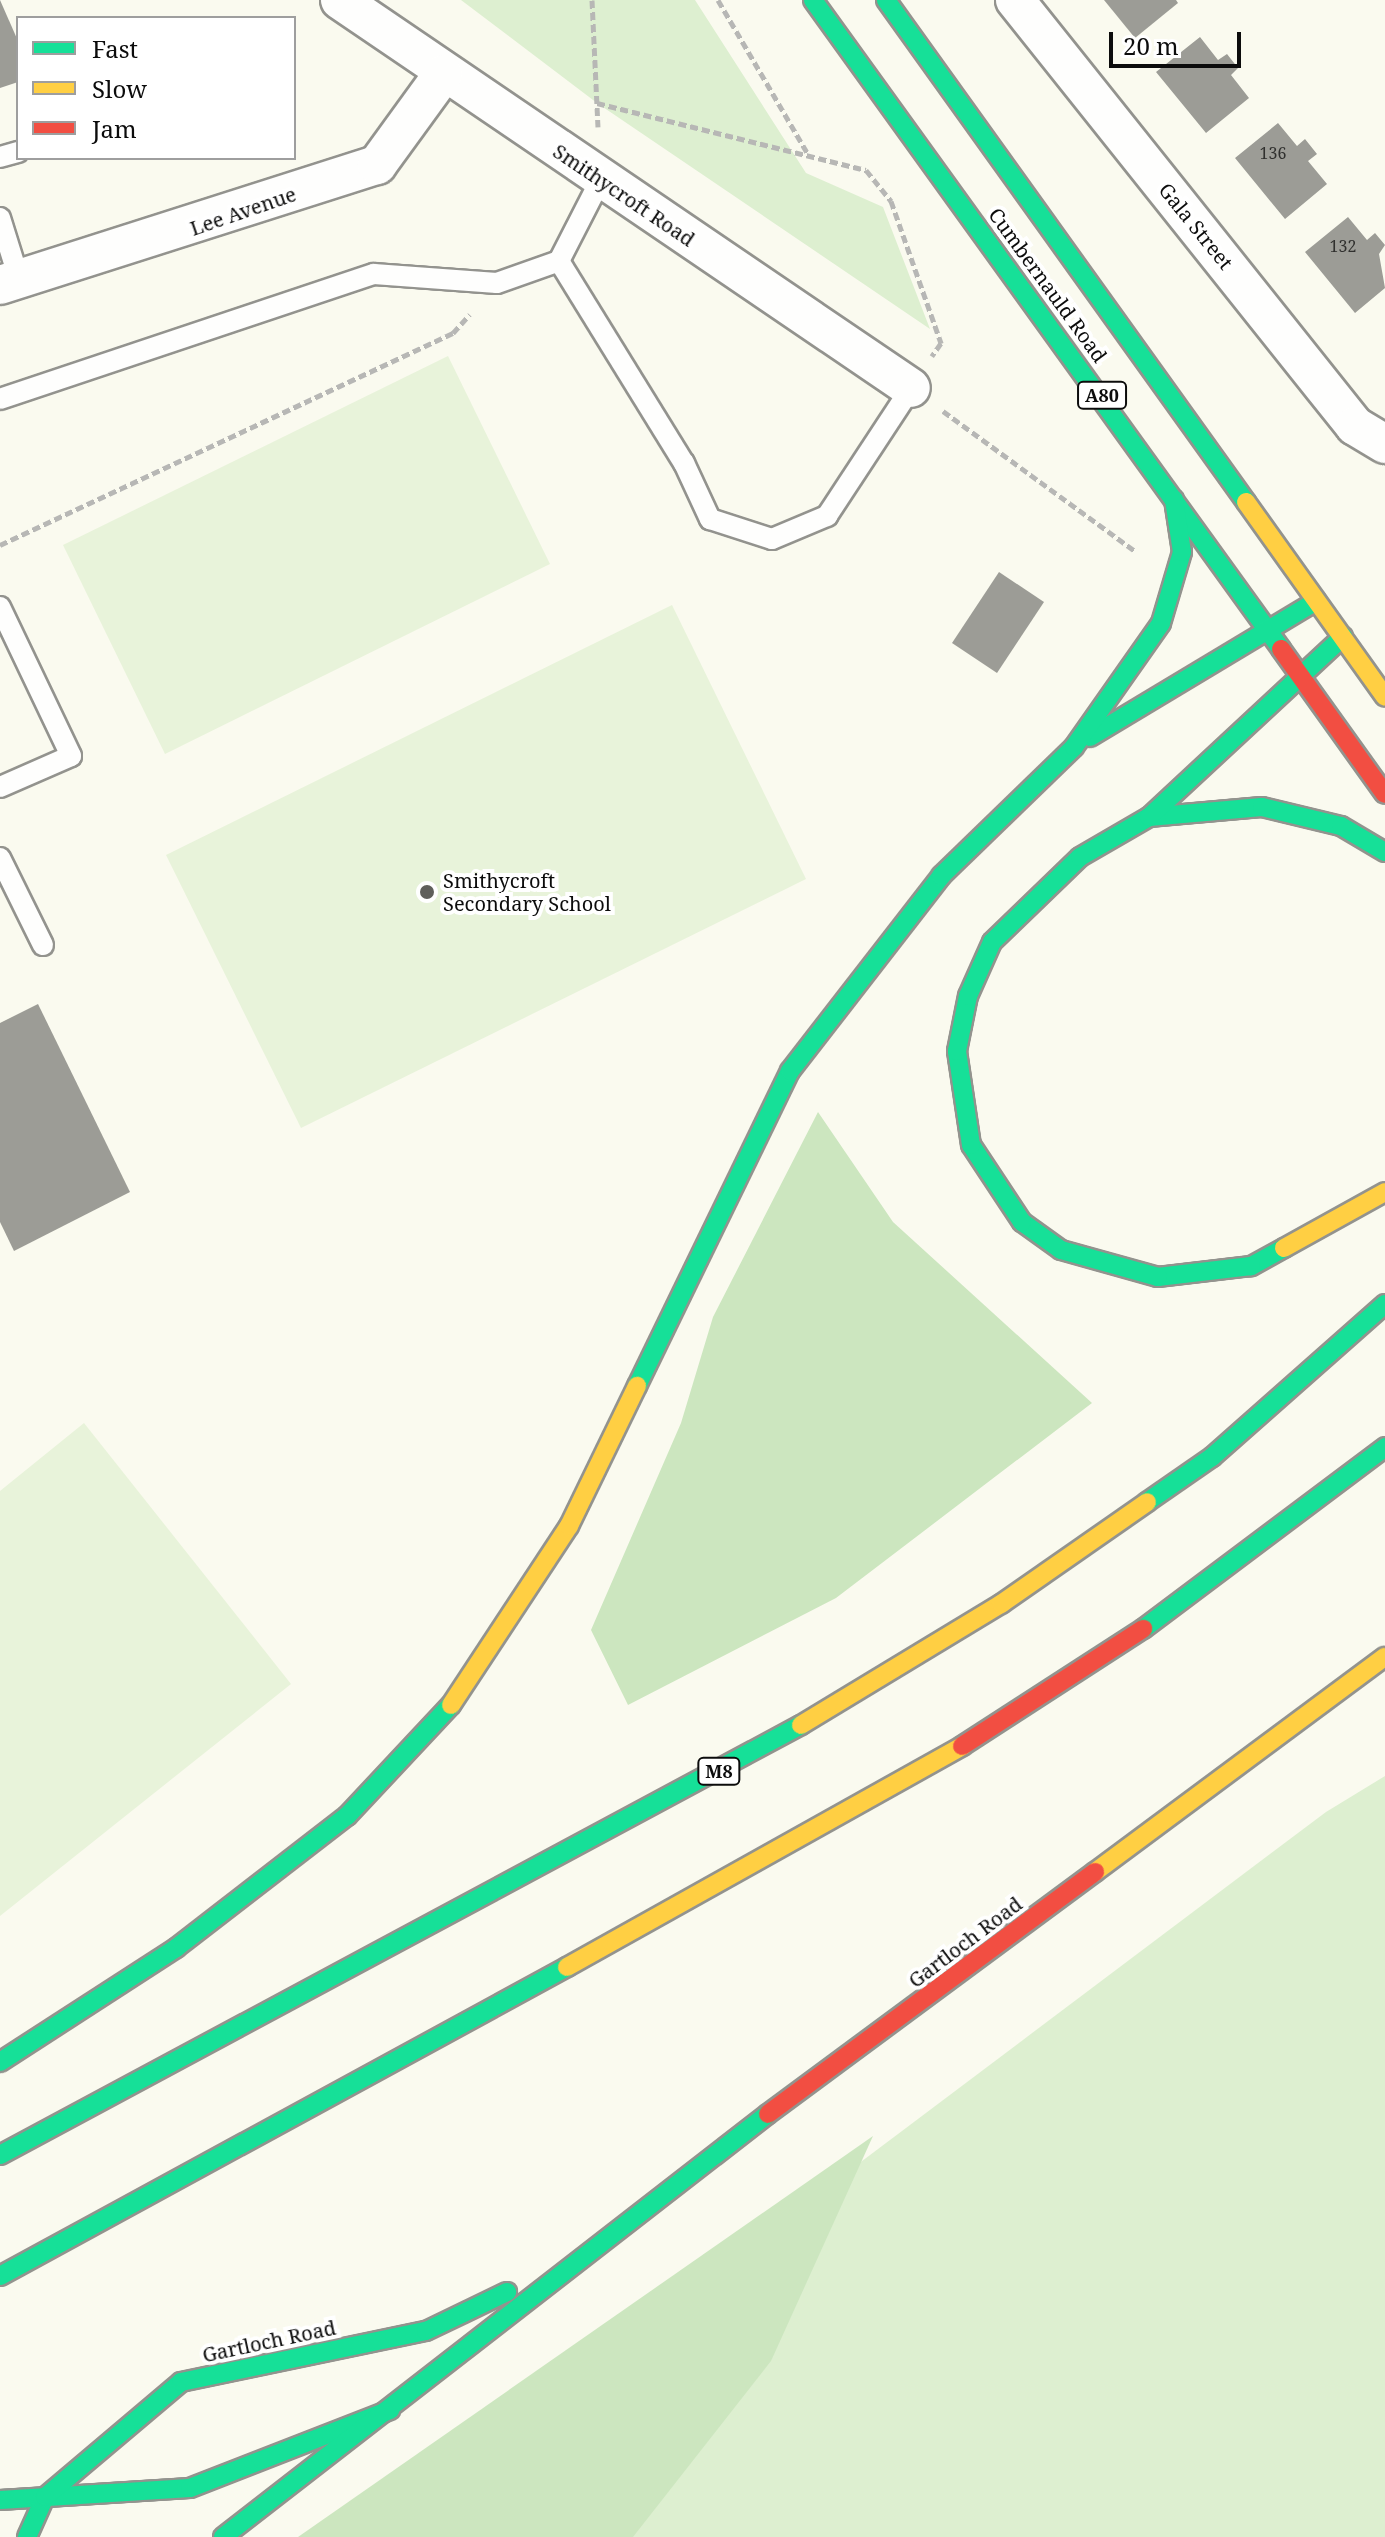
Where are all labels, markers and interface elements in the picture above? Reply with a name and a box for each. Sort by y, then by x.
legend [16,16,296,160]
scale bar [1113,16,1245,66]
text: 20 m [1123,29,1179,62]
text: Fast [92,32,138,65]
text: Slow [92,72,147,105]
text: Jam [92,112,137,145]
street label: Smithycroft Road [549,139,699,251]
house number: 136 [1260,143,1286,163]
street label: Gala Street [1154,178,1238,274]
street label: Lee Avenue [187,182,299,240]
street label: Cumbernauld Road [984,203,1112,367]
house number: 132 [1330,236,1356,256]
road number: A80 [1076,381,1128,409]
place label: Smithycroft Secondary School [443,868,611,915]
marker: Smithycroft Secondary School [418,883,436,901]
road number: M8 [697,1757,741,1785]
street label: Gartloch Road [904,1892,1026,1992]
street label: Gartloch Road [200,2315,338,2367]

